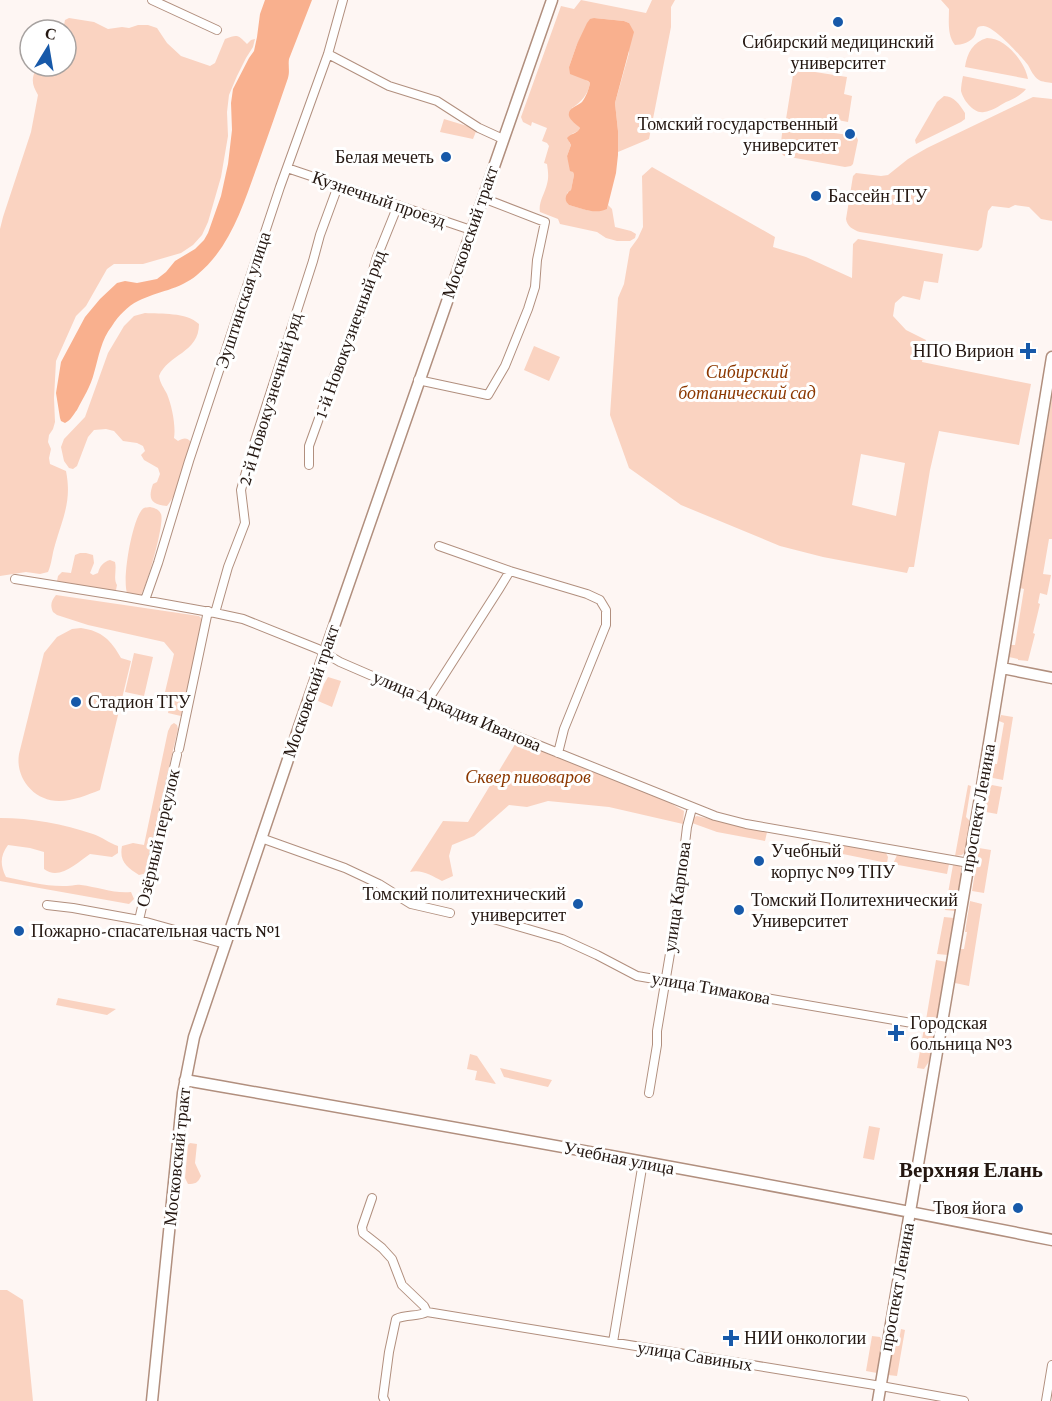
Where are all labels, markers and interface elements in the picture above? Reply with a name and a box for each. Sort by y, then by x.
marker: Сибирский медицинский университет [831,15,845,29]
north arrow [18,18,78,78]
text: С [43,24,58,43]
place label: Сибирский медицинский университет [742,32,934,73]
place label: Томский государственный университет [638,114,838,155]
marker: Томский государственный университет [843,127,857,141]
place label: Белая мечеть [335,147,434,167]
marker: Белая мечеть [439,150,453,164]
street label: Московский тракт [438,163,502,301]
street label: Кузнечный проезд [310,167,448,231]
place label: Бассейн ТГУ [828,186,928,206]
marker: Бассейн ТГУ [809,189,823,203]
street label: Эуштинская улица [211,229,275,371]
street label: 1-й Новокузнечный ряд [310,247,390,421]
street label: 2-й Новокузнечный ряд [234,310,306,488]
place label: НПО Вирион [913,341,1014,361]
marker: НПО Вирион [1019,342,1037,360]
park label: Сибирский ботанический сад [678,362,816,403]
street label: Московский тракт [279,622,343,760]
street label: улица Аркадия Иванова [370,666,544,756]
place label: Стадион ТГУ [88,692,191,712]
marker: Стадион ТГУ [69,695,83,709]
street label: проспект Ленина [957,742,999,874]
street label: Озёрный переулок [132,767,184,909]
park label: Сквер пивоваров [465,767,591,787]
street label: улица Карпова [659,840,695,954]
place label: Учебный корпус №9 ТПУ [771,841,895,882]
marker: Учебный корпус №9 ТПУ [752,854,766,868]
place label: Томский политехнический университет [363,884,566,925]
place label: Томский Политехнический Университет [751,890,958,931]
marker: Томский политехнический университет [571,897,585,911]
marker: Томский Политехнический Университет [732,903,746,917]
place label: Пожарно-спасательная часть №1 [31,921,280,941]
marker: Пожарно-спасательная часть №1 [12,924,26,938]
street label: улица Тимакова [650,968,772,1008]
place label: Городская больница №3 [910,1013,1013,1054]
marker: Городская больница №3 [887,1024,905,1042]
street label: Московский тракт [160,1087,194,1227]
street label: Учебная улица [562,1137,676,1179]
district label: Верхняя Елань [899,1158,1043,1182]
place label: Твоя йога [933,1198,1006,1218]
marker: Твоя йога [1011,1201,1025,1215]
street label: проспект Ленина [876,1221,918,1353]
place label: НИИ онкологии [744,1328,867,1348]
marker: НИИ онкологии [722,1329,740,1347]
street label: улица Савиных [636,1337,754,1375]

